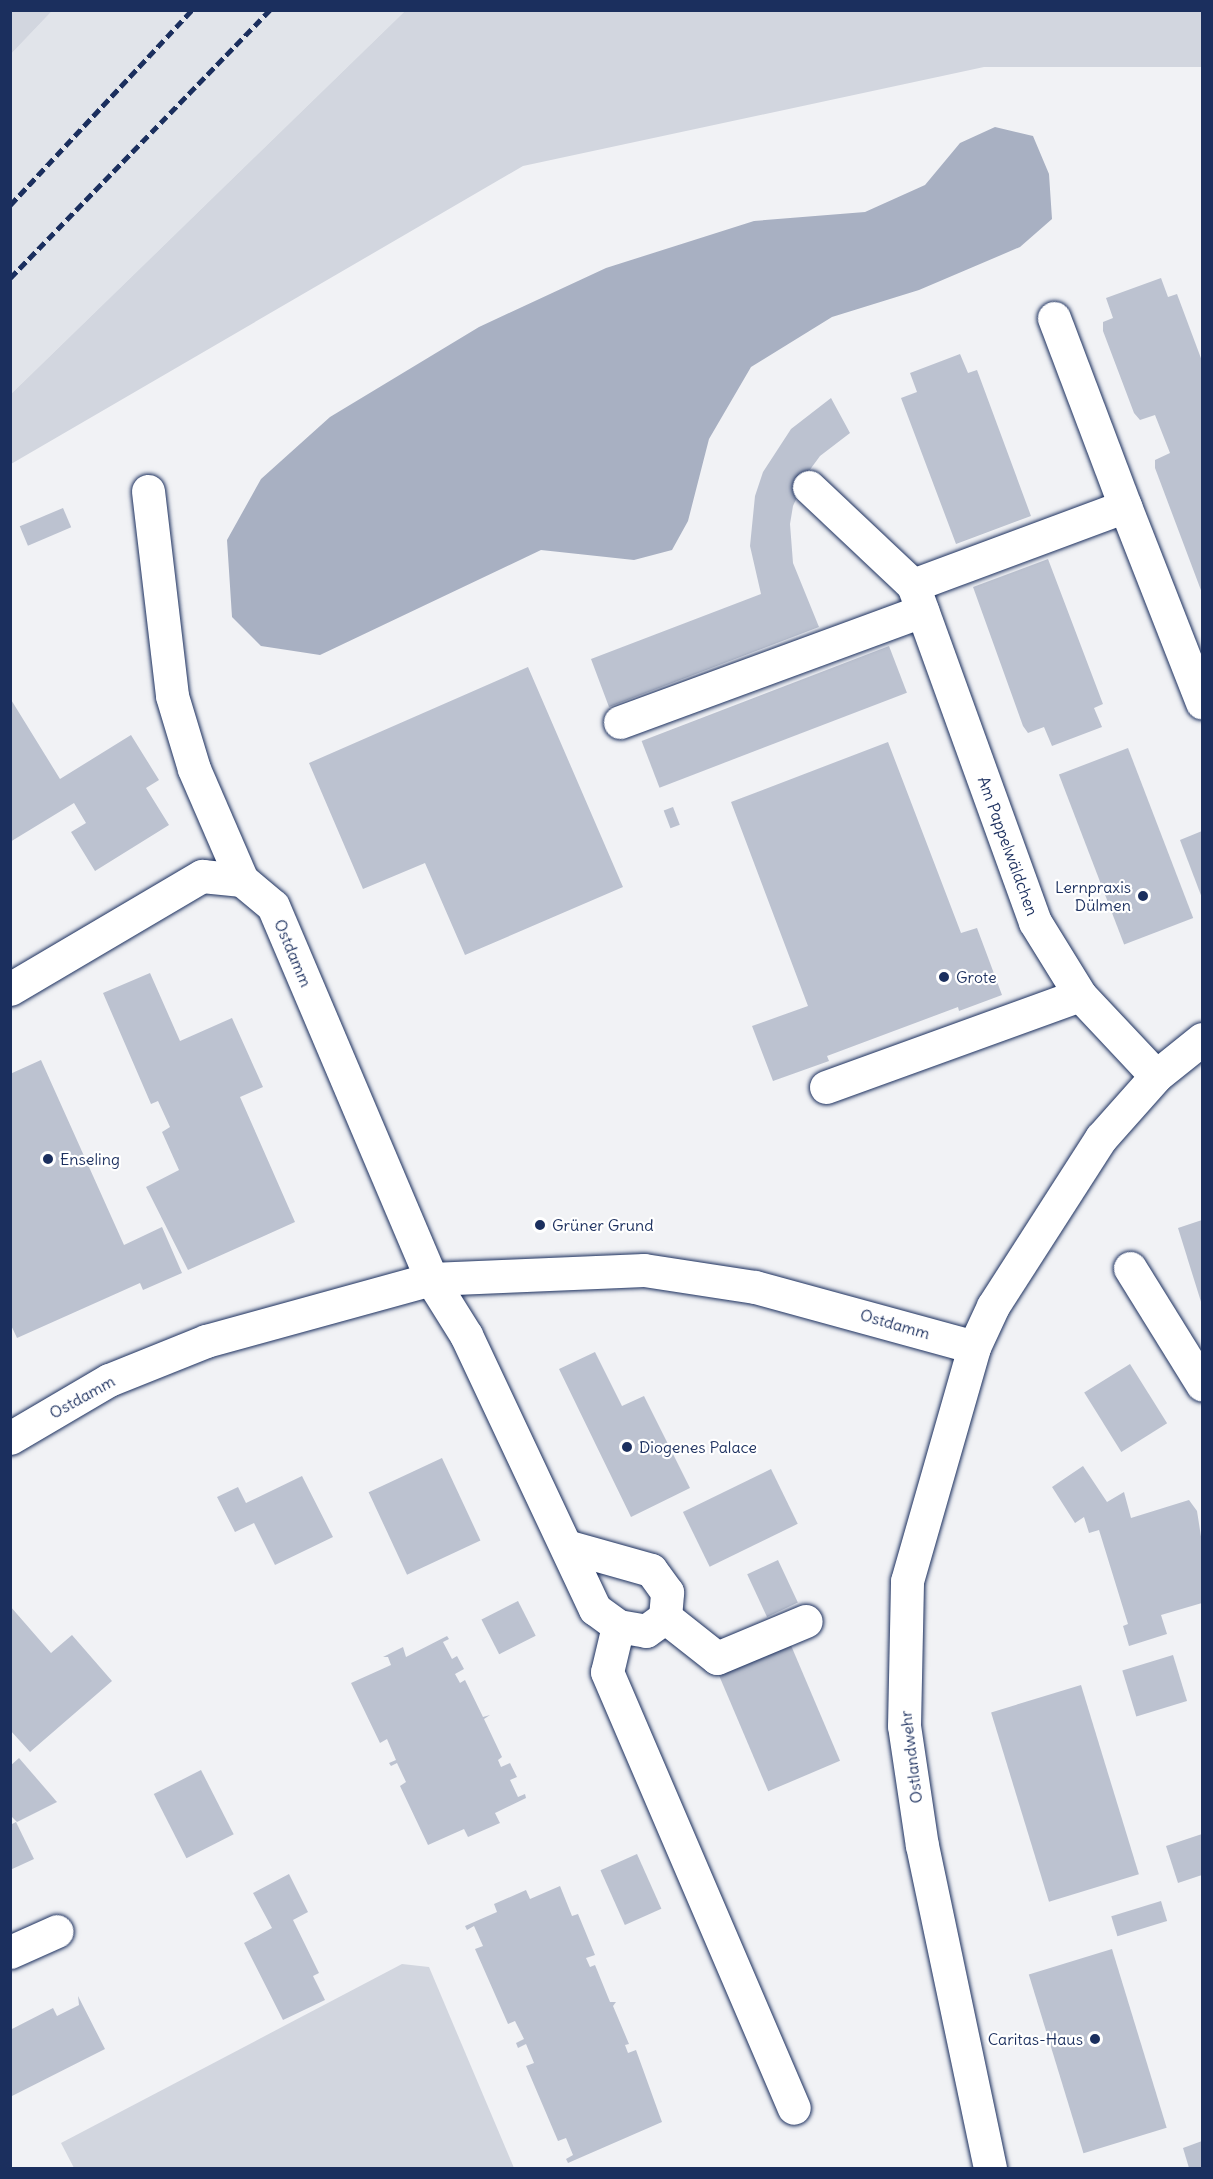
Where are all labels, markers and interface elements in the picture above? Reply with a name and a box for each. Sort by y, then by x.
street label: Am Pappelwäldchen [974,774,1042,918]
place label: Lernpraxis Dülmen [1055,877,1131,915]
marker: Lernpraxis Dülmen [1136,889,1150,903]
street label: Ostdamm [270,916,316,990]
place label: Grote [956,967,997,987]
marker: Grote [937,970,951,984]
place label: Enseling [60,1149,120,1169]
marker: Enseling [41,1152,55,1166]
place label: Grüner Grund [552,1215,654,1235]
marker: Grüner Grund [533,1218,547,1232]
street label: Ostdamm [858,1305,932,1343]
street label: Ostdamm [46,1371,118,1423]
place label: Diogenes Palace [639,1437,757,1457]
marker: Diogenes Palace [620,1440,634,1454]
street label: Ostlandwehr [896,1709,926,1805]
place label: Caritas-Haus [988,2029,1083,2049]
marker: Caritas-Haus [1088,2032,1102,2046]

